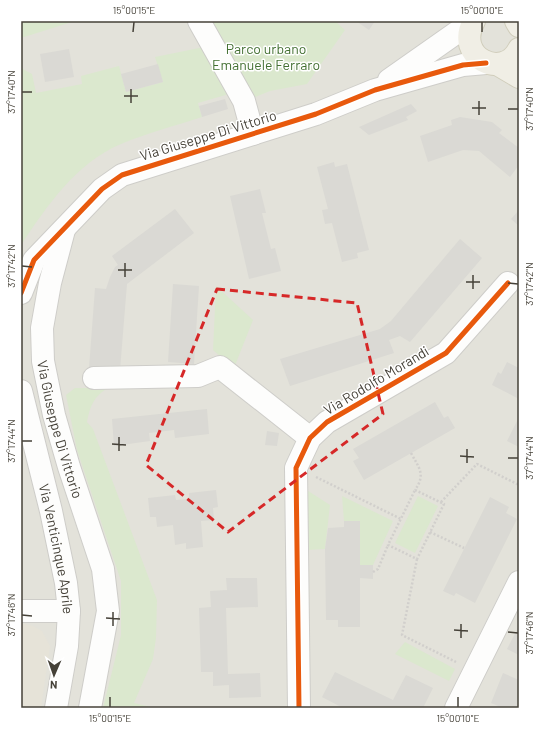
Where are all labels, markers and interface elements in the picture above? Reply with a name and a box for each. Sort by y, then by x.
text: 15°00'15"E [113,4,155,16]
text: 15°00'10"E [461,4,503,16]
park label: Parco urbano Emanuele Ferraro [212,40,320,73]
text: 37°17'40"N [5,70,17,114]
text: 37°17'40"N [523,87,535,131]
street label: Via Giuseppe Di Vittorio [138,106,278,164]
text: 37°17'42"N [5,244,17,288]
text: 37°17'42"N [523,262,535,306]
street label: Via Rodolfo Morandi [320,342,432,418]
street label: Via Giuseppe Di Vittorio [35,359,87,500]
text: 37°17'44"N [5,419,17,463]
text: 37°17'44"N [523,436,535,480]
street label: Via Venticinque Aprile [36,482,78,615]
text: 37°17'46"N [5,593,17,637]
text: 37°17'46"N [523,611,535,655]
north arrow [34,655,74,695]
text: N [50,679,58,692]
text: 15°00'15"E [89,712,131,724]
text: 15°00'10"E [437,712,479,724]

